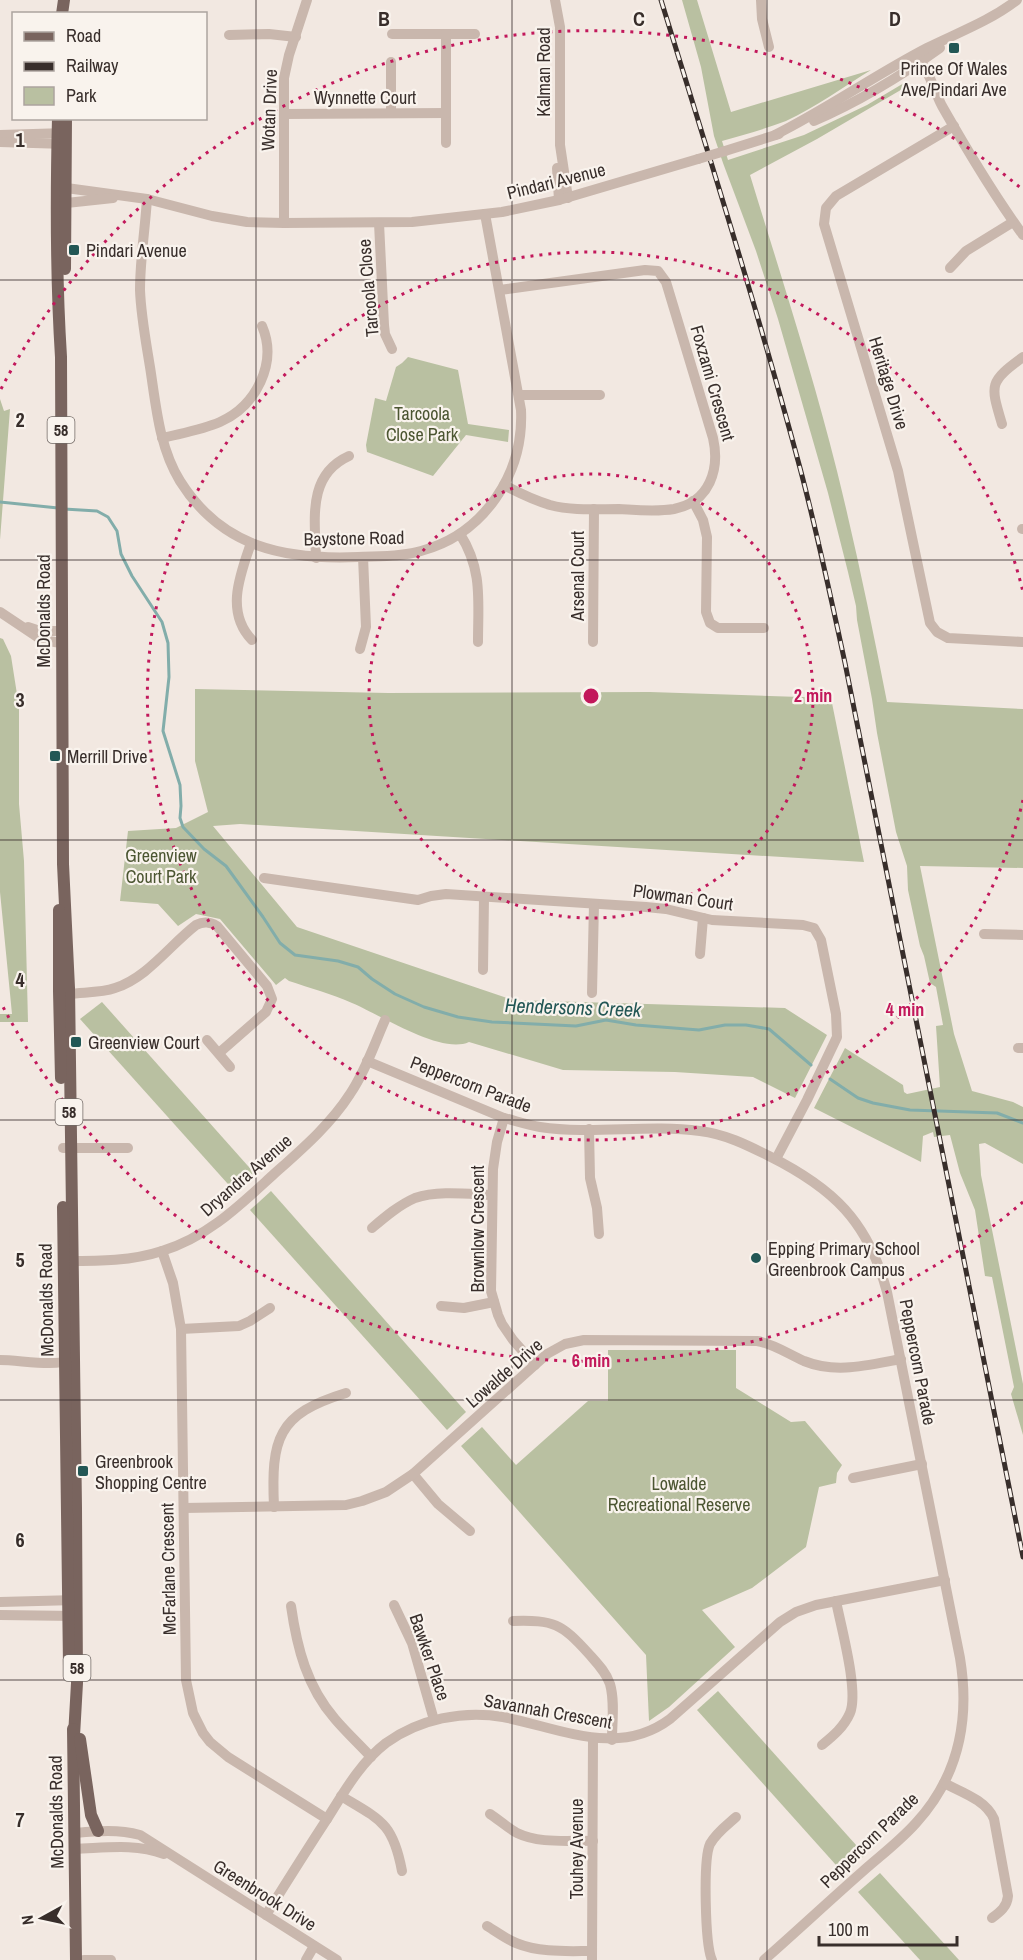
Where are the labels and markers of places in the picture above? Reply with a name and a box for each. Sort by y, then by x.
marker: Prince Of Wales Ave/Pindari Ave [947,41,961,55]
place label: Prince Of Wales Ave/Pindari Ave [900,56,1007,102]
place label: Pindari Avenue [86,238,187,263]
marker: Pindari Avenue [67,243,81,257]
centre of rings [581,686,601,706]
place label: Merrill Drive [67,744,147,769]
marker: Merrill Drive [48,749,62,763]
place label: Greenview Court [88,1030,200,1055]
marker: Greenview Court [69,1035,83,1049]
place label: Epping Primary School Greenbrook Campus [768,1236,920,1282]
marker: Epping Primary School Greenbrook Campus [749,1251,763,1265]
place label: Greenbrook Shopping Centre [95,1449,207,1495]
marker: Greenbrook Shopping Centre [76,1464,90,1478]

